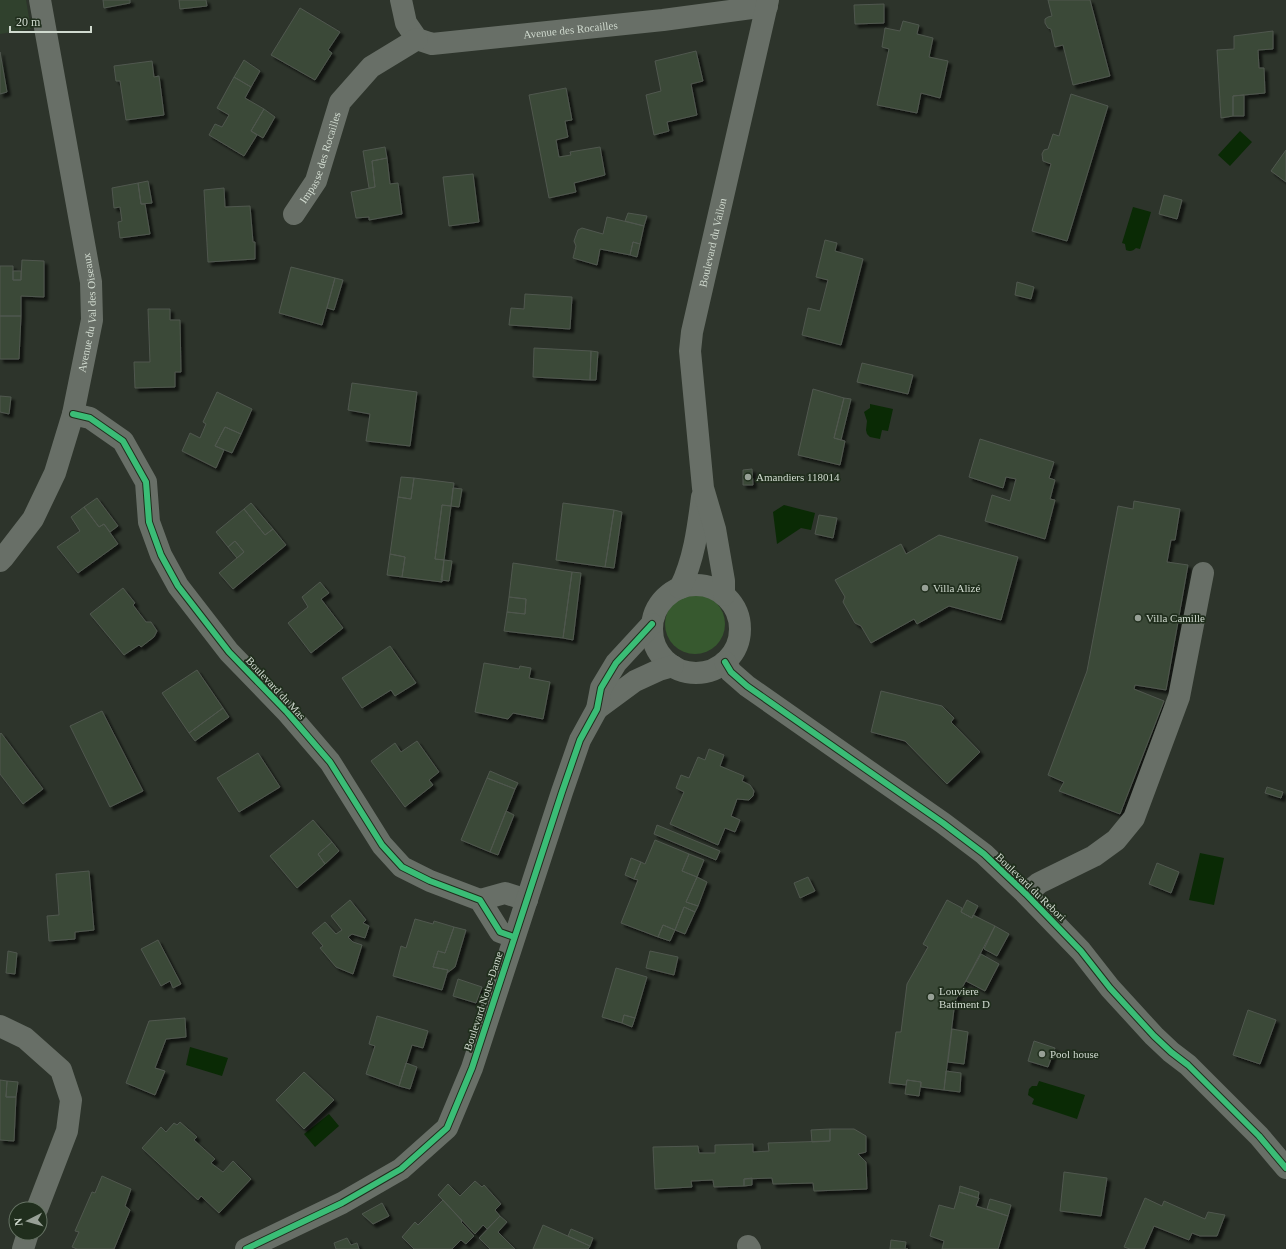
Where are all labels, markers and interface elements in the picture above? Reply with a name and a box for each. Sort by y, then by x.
scale bar [10,8,91,34]
text: 20 m [16,15,41,29]
street label: Avenue des Rocailles [523,19,618,40]
street label: Impasse des Rocailles [297,110,343,205]
street label: Boulevard du Vallon [696,196,729,288]
street label: Avenue du Val des Oiseaux [76,252,99,373]
place label: Amandiers 118014 [756,471,840,483]
marker: Amandiers 118014 [743,472,753,482]
place label: Villa Alizé [933,582,980,594]
marker: Villa Alizé [920,583,930,593]
place label: Villa Camille [1146,612,1205,624]
marker: Villa Camille [1133,613,1143,623]
street label: Boulevard du Mas [244,654,308,722]
street label: Boulevard du Rebori [994,851,1068,923]
street label: Boulevard Notre-Dame [461,950,505,1052]
place label: Louviere Batiment D [939,985,990,1010]
marker: Louviere Batiment D [926,992,936,1002]
place label: Pool house [1050,1048,1099,1060]
marker: Pool house [1037,1049,1047,1059]
north arrow [8,1201,48,1241]
text: N [12,1217,24,1227]

